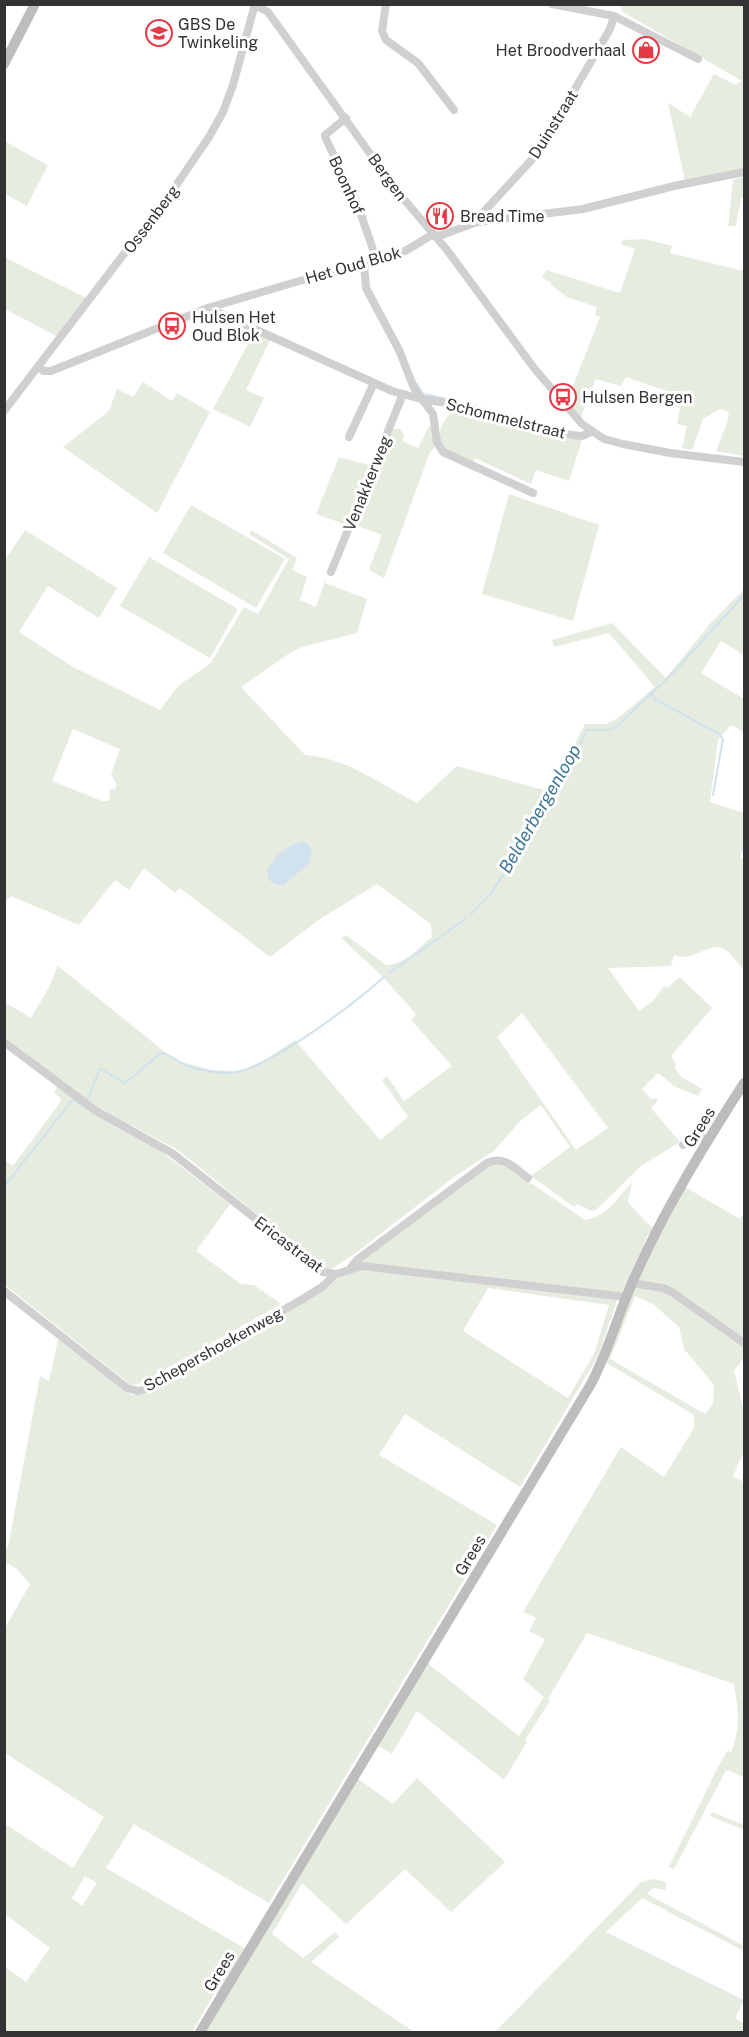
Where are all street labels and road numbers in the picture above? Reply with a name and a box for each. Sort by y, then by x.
street label: Duinstraat [525,86,582,162]
street label: Bergen [364,150,411,205]
street label: Boonhof [325,153,368,218]
street label: Ossenberg [120,181,183,257]
street label: Het Oud Blok [303,243,403,288]
street label: Schommelstraat [444,394,568,443]
street label: Venakkerweg [340,433,395,534]
street label: Grees [680,1104,719,1151]
street label: Ericastraat [251,1212,327,1276]
street label: Schepershoekenweg [141,1303,286,1396]
street label: Grees [451,1531,490,1579]
street label: Grees [200,1947,239,1995]

